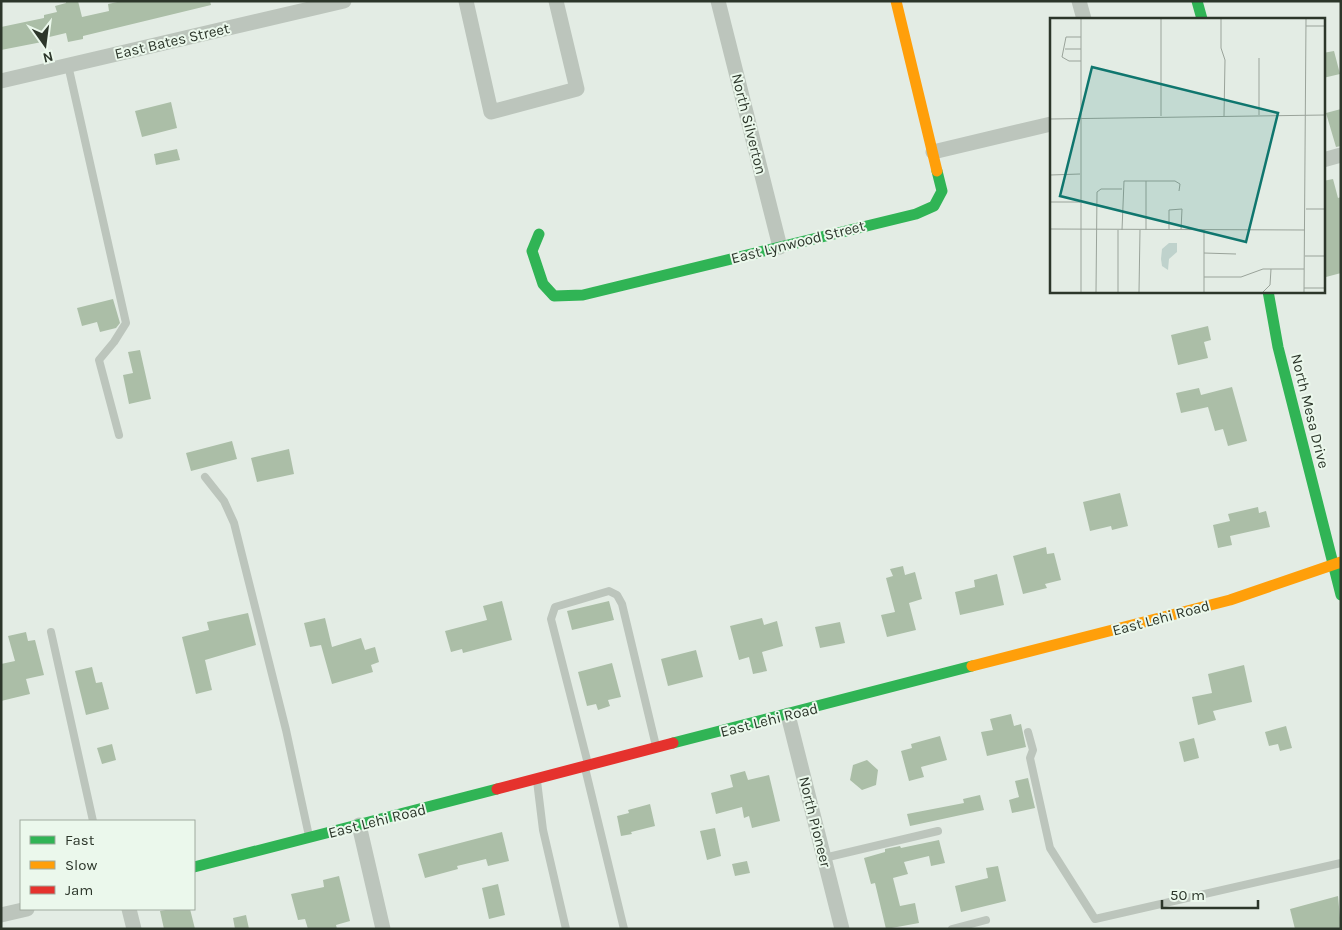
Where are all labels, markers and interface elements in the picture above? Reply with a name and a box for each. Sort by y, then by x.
inset map [1050,18,1324,292]
street label: East Bates Street [113,19,232,63]
north arrow [20,20,70,70]
text: N [41,48,55,67]
street label: North Silverton [728,72,770,176]
street label: East Lynwood Street [729,217,867,267]
street label: North Mesa Drive [1287,352,1333,470]
street label: East Lehi Road [1110,596,1212,640]
street label: East Lehi Road [718,699,820,741]
street label: North Pioneer [795,775,835,870]
street label: East Lehi Road [326,800,428,842]
legend [20,820,195,910]
text: Fast [65,831,95,849]
text: Slow [65,856,97,874]
scale bar [1162,878,1258,910]
text: Jam [65,881,93,899]
text: 50 m [1170,886,1205,904]

